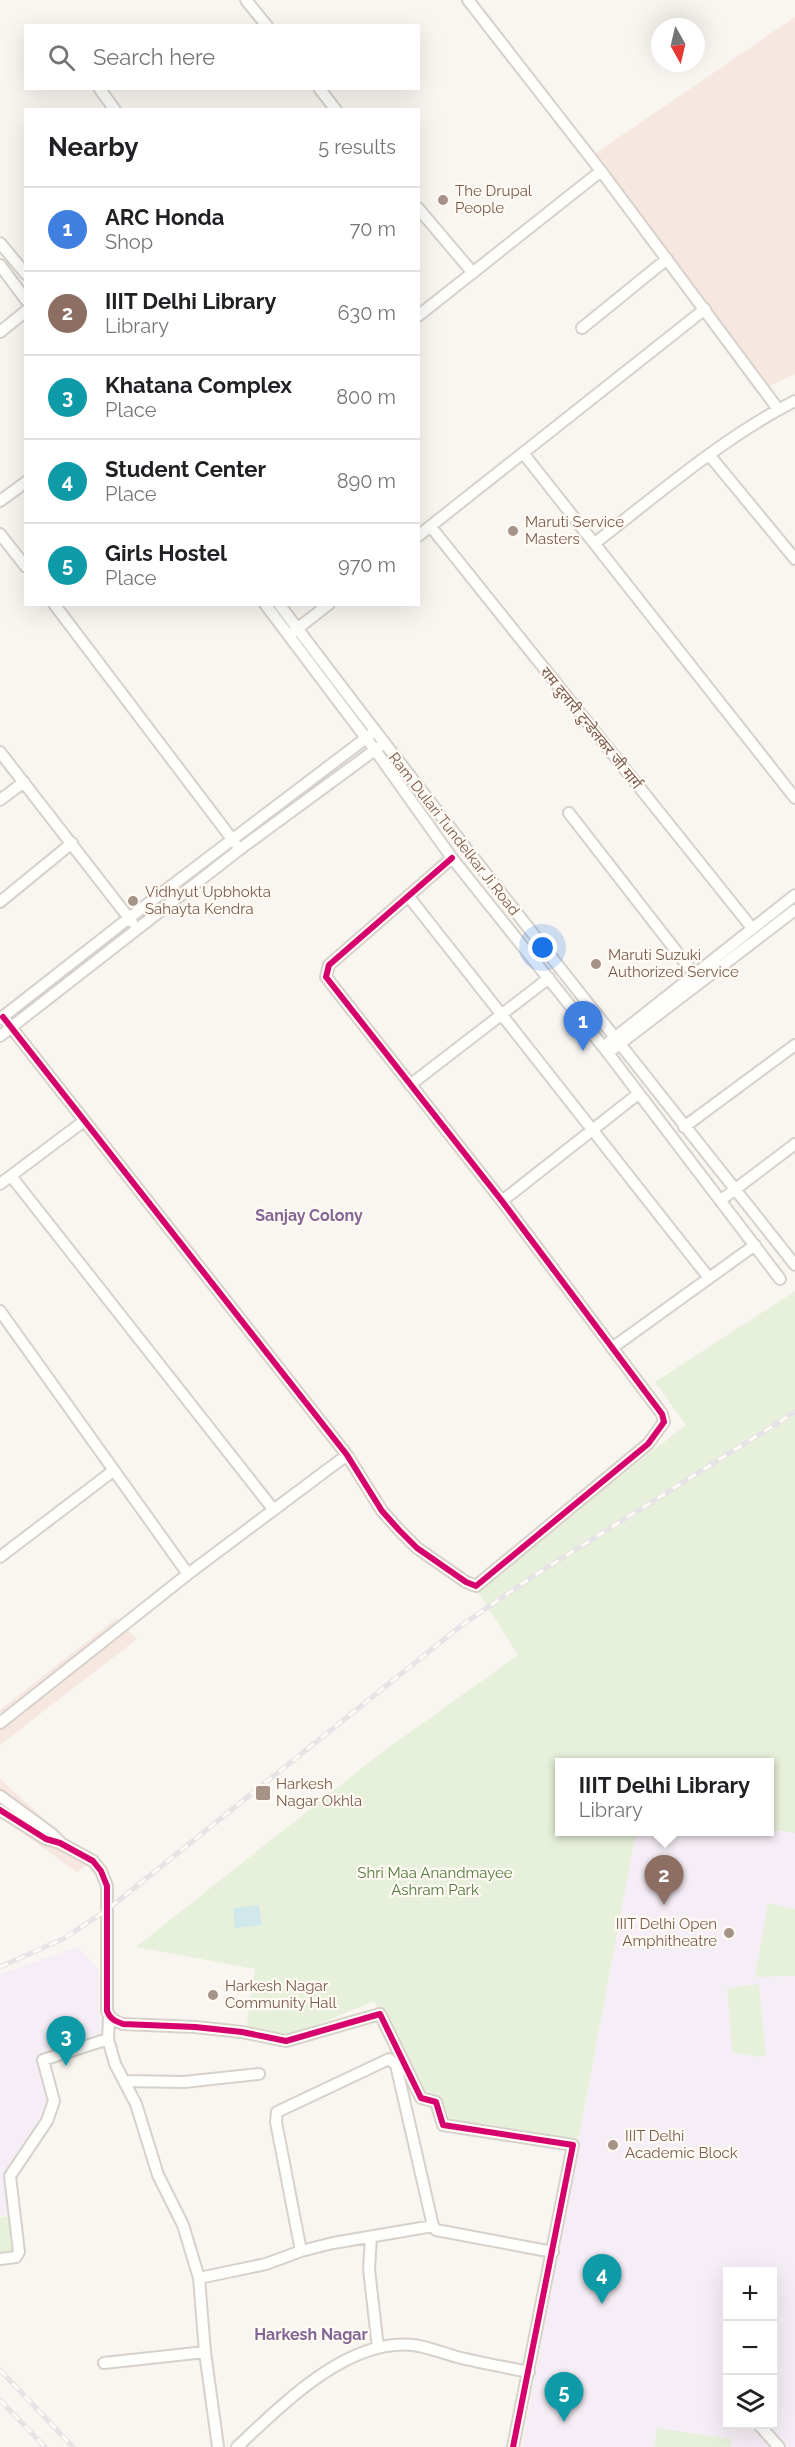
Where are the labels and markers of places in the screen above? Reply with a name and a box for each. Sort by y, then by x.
place label: The Drupal People [455,182,533,217]
marker: The Drupal People [436,193,450,207]
place label: Maruti Service Masters [525,513,624,548]
marker: Maruti Service Masters [506,524,520,538]
place label: Vidhyut Upbhokta Sahayta Kendra [145,883,271,918]
marker: Vidhyut Upbhokta Sahayta Kendra [126,894,140,908]
place label: Maruti Suzuki Authorized Service [608,946,739,981]
marker: Maruti Suzuki Authorized Service [589,957,603,971]
pin: 1 [564,1002,602,1051]
place label: Harkesh Nagar Okhla [276,1775,362,1810]
marker: Harkesh Nagar Okhla [254,1784,272,1802]
pin: 2 [644,1856,684,1905]
place label: IIIT Delhi Open Amphitheatre [616,1915,717,1950]
marker: IIIT Delhi Open Amphitheatre [722,1926,736,1940]
place label: Harkesh Nagar Community Hall [225,1977,338,2012]
marker: Harkesh Nagar Community Hall [206,1988,220,2002]
pin: 3 [46,2016,86,2066]
place label: IIIT Delhi Academic Block [625,2127,738,2162]
marker: IIIT Delhi Academic Block [606,2138,620,2152]
pin: 4 [582,2254,622,2304]
pin: 5 [544,2372,584,2422]

